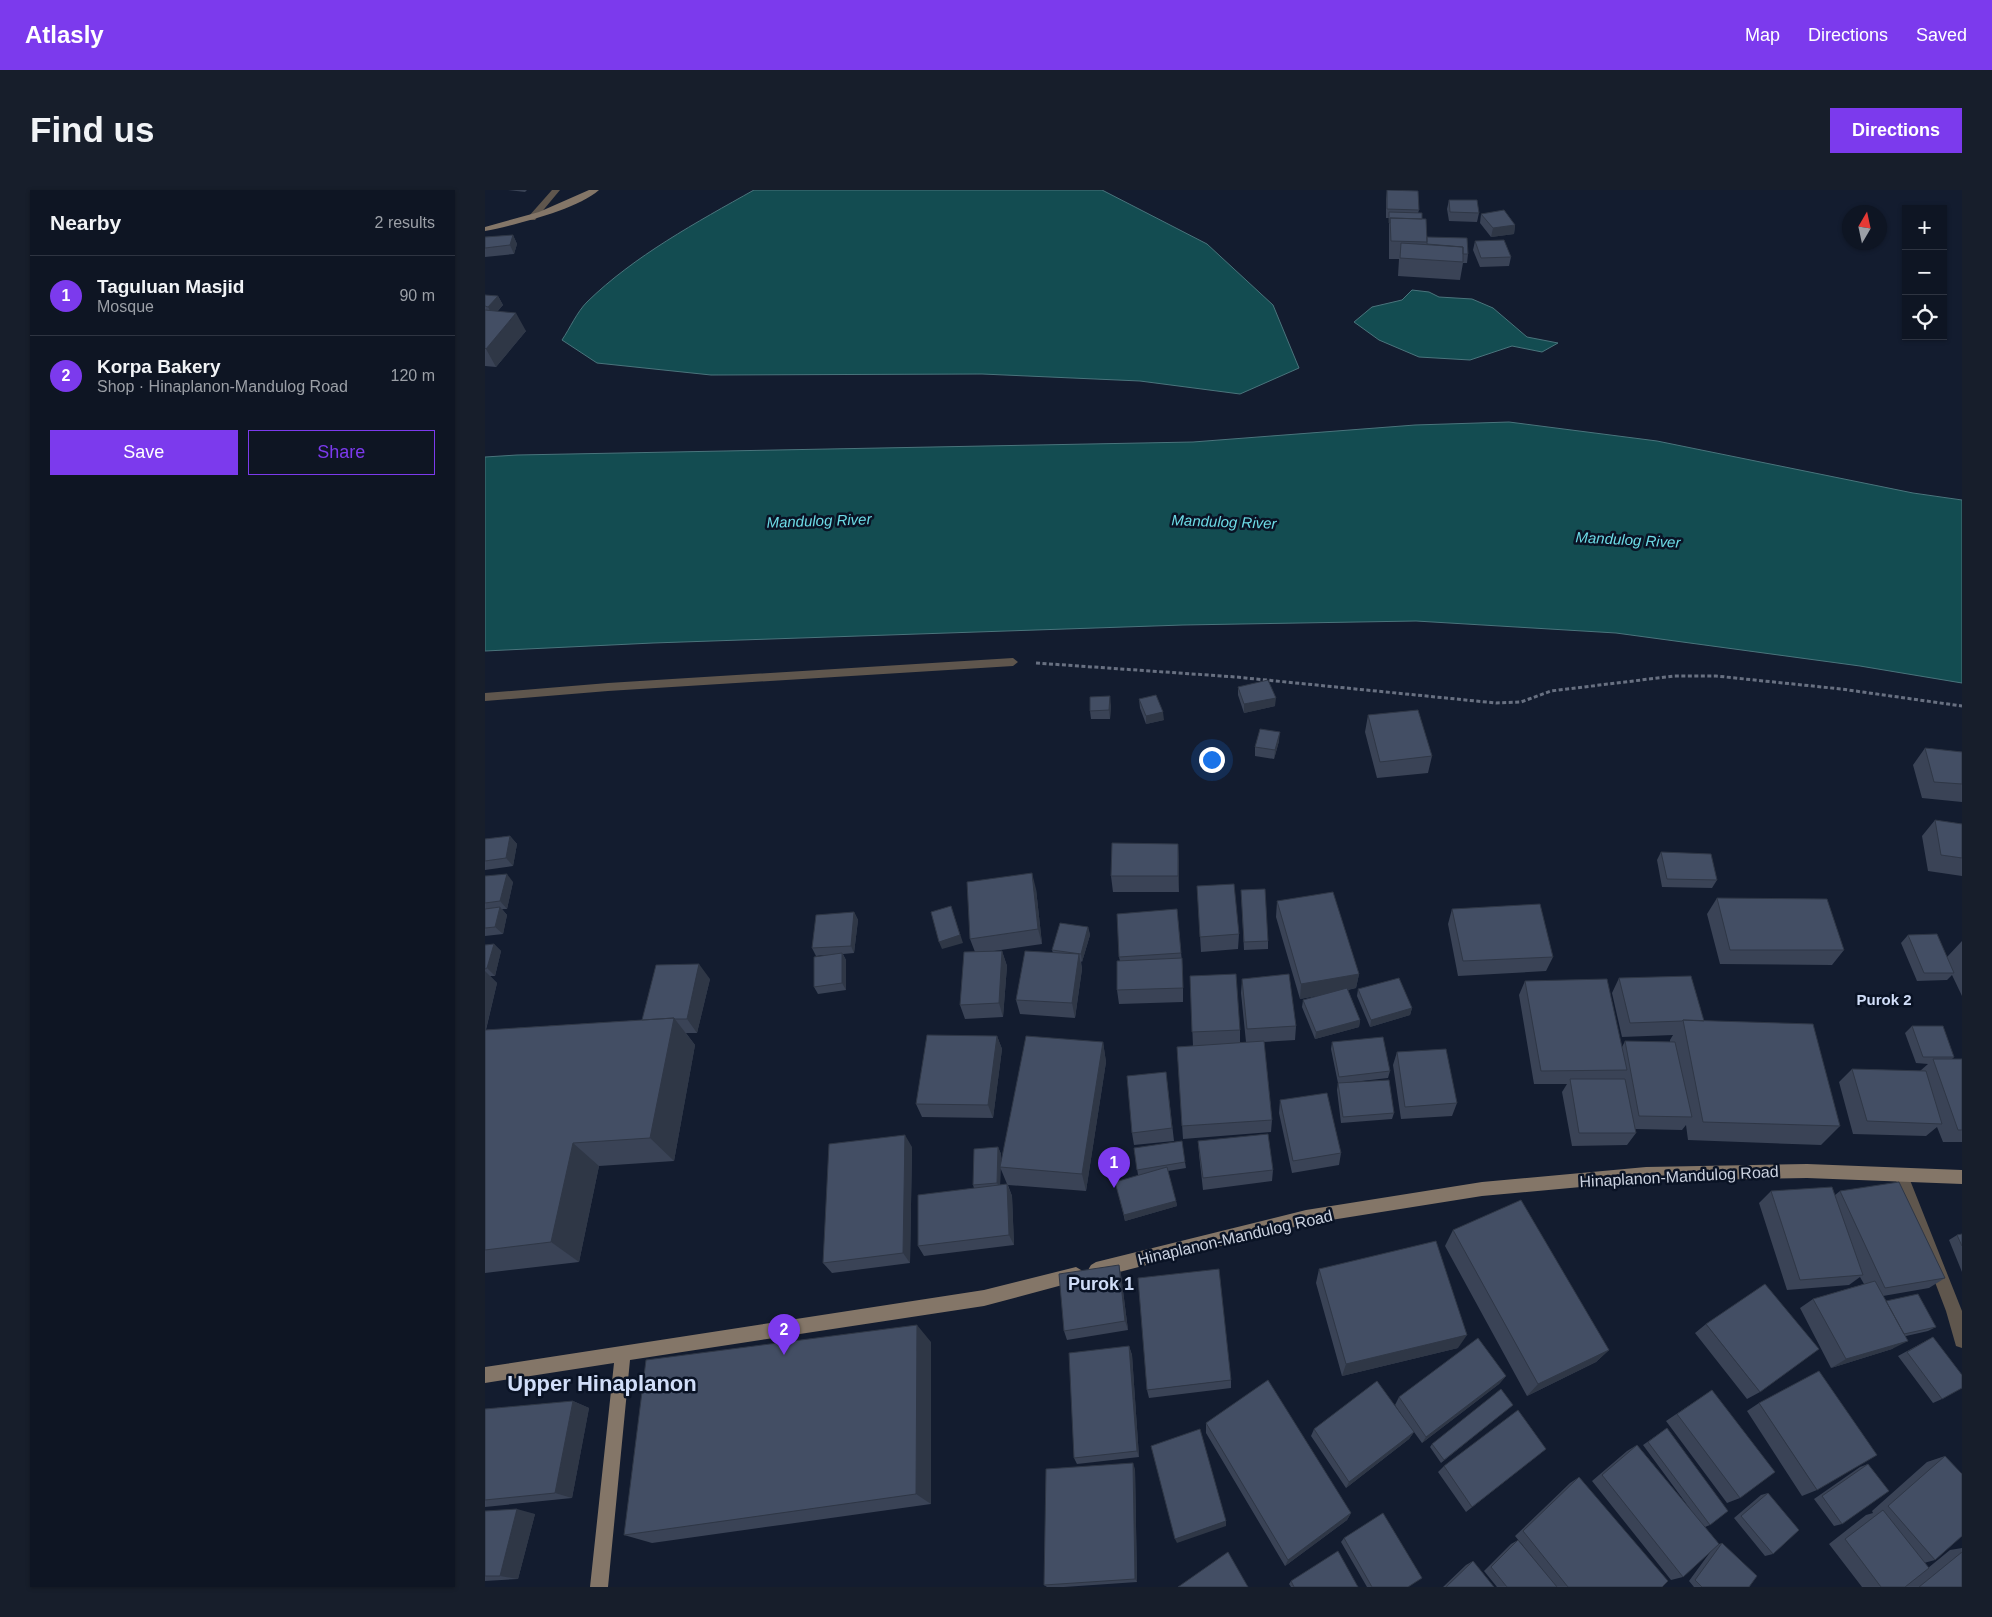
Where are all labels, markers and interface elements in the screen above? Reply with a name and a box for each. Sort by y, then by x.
text: Atlasly [25,21,104,48]
text: Map [1745,25,1780,45]
text: Directions [1808,25,1888,45]
text: Saved [1916,25,1967,45]
button: Directions [1830,108,1962,153]
text: Find us [30,110,154,149]
north arrow [1842,205,1887,250]
map controls [1902,205,1947,340]
button: + [1902,205,1947,250]
text: Nearby [50,211,121,234]
text: 2 results [375,214,435,231]
button: − [1902,250,1947,295]
text: Taguluan Masjid [97,276,244,297]
text: 1 [62,287,70,304]
text: 90 m [399,287,435,304]
button: locate [1902,295,1947,340]
text: Mosque [97,298,154,315]
text: Korpa Bakery [97,356,221,377]
text: 2 [62,367,70,384]
text: 120 m [391,367,435,384]
text: Shop · Hinaplanon-Mandulog Road [97,378,348,395]
button: Save [50,430,238,475]
button: Share [248,430,435,475]
water label: Mandulog River [766,510,873,531]
water label: Mandulog River [1171,511,1278,532]
water label: Mandulog River [1575,528,1682,551]
your location [1199,747,1225,773]
district label: Purok 2 [1856,991,1912,1008]
pin: 1 [1098,1147,1130,1188]
street label: Hinaplanon-Mandulog Road [1579,1163,1779,1190]
street label: Hinaplanon-Mandulog Road [1136,1207,1334,1268]
district label: Purok 1 [1068,1274,1134,1294]
pin: 2 [768,1314,800,1355]
district label: Upper Hinaplanon [507,1371,697,1396]

